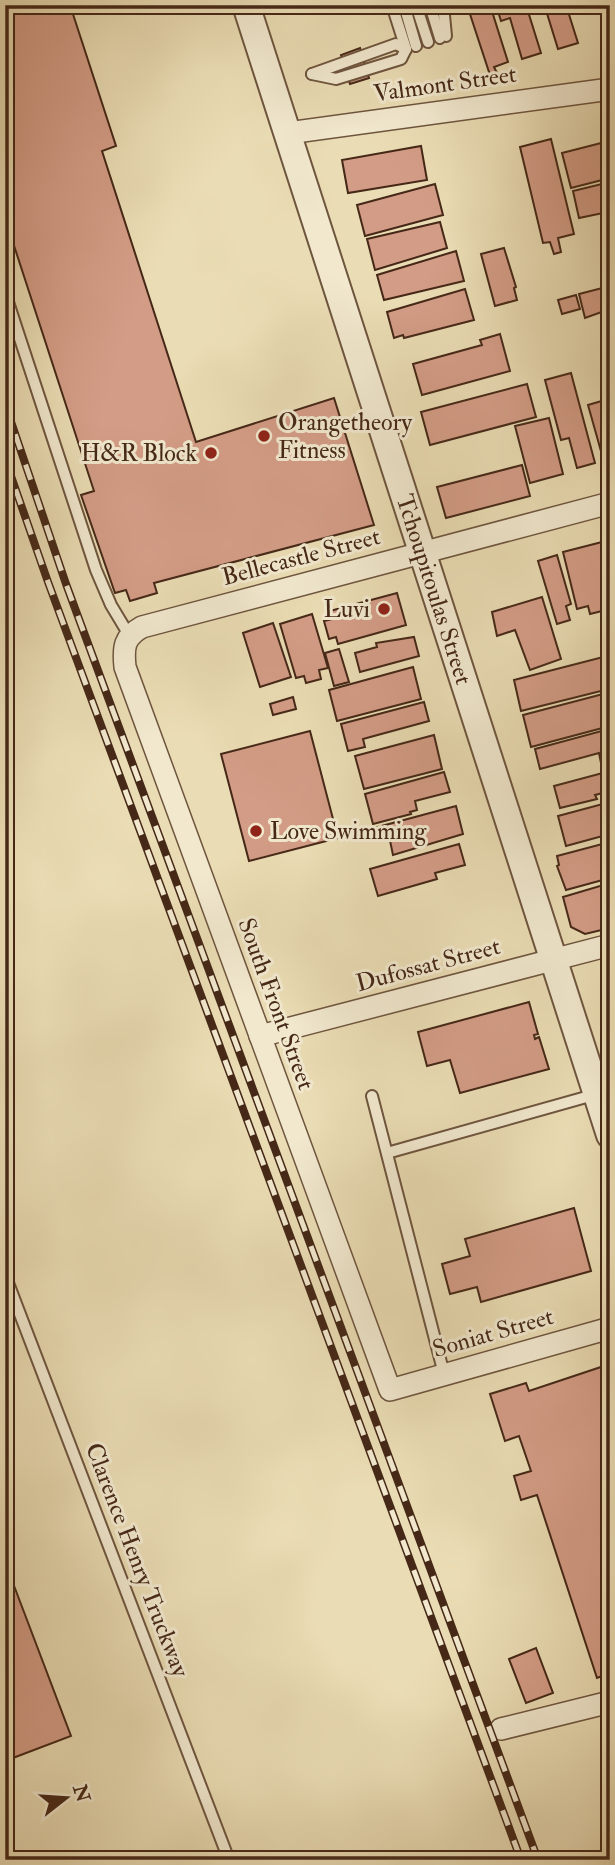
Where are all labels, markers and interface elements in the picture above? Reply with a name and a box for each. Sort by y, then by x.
street label: Valmont Street [372,59,519,109]
place label: Orangetheory Fitness [278,407,412,466]
marker: Orangetheory Fitness [256,428,272,444]
place label: H&R Block [81,438,198,469]
marker: H&R Block [203,445,219,461]
street label: Tchoupitoulas Street [389,490,479,689]
street label: Bellecastle Street [218,521,384,593]
place label: Luvi [323,594,370,625]
marker: Luvi [376,601,392,617]
place label: Love Swimming [270,816,427,847]
marker: Love Swimming [248,823,264,839]
street label: South Front Street [231,914,321,1094]
street label: Dufossat Street [352,931,504,999]
street label: Soniat Street [429,1301,557,1365]
street label: Clarence Henry Truckway [78,1438,196,1682]
north arrow [32,1764,102,1834]
text: N [67,1781,96,1806]

